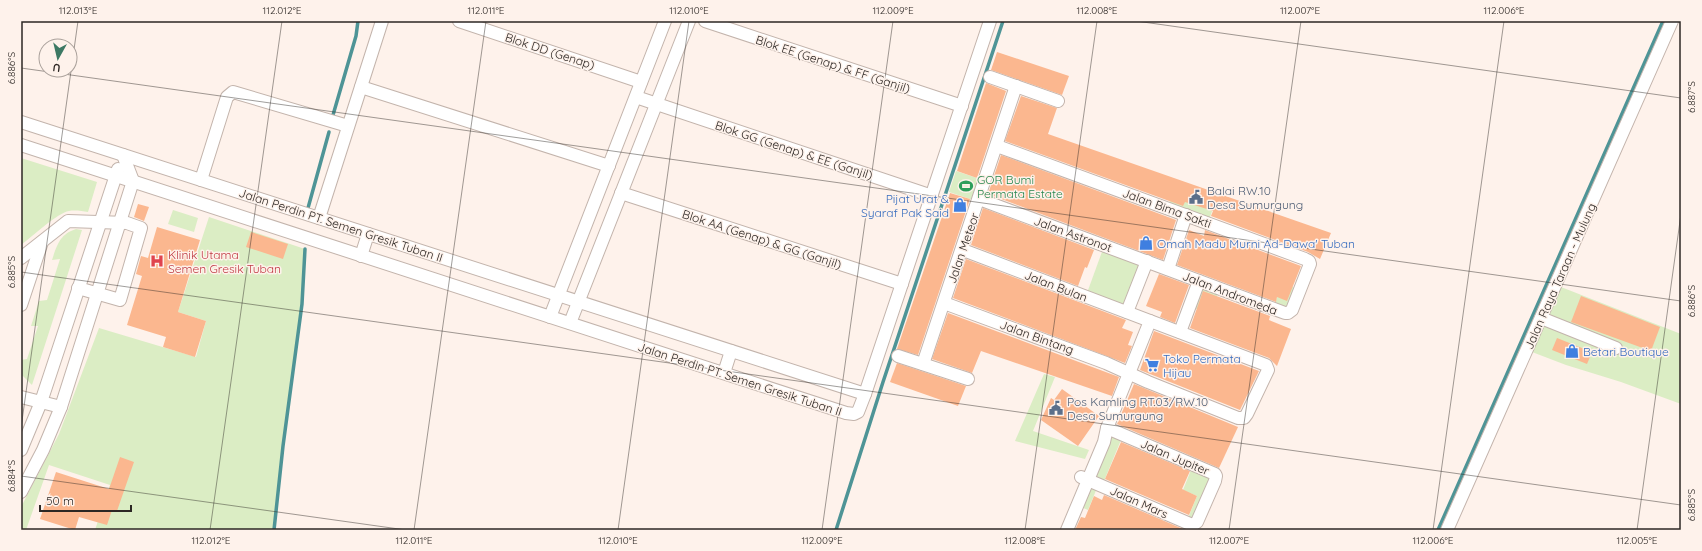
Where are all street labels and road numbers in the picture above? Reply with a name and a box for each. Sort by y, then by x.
street label: Blok DD (Genap) [503,29,597,73]
street label: Blok EE (Genap) & FF (Ganjil) [754,32,912,96]
street label: Blok GG (Genap) & EE (Ganjil) [713,117,875,183]
street label: Jalan Perdin PT. Semen Gresik Tuban II [237,185,445,265]
street label: Jalan Bima Sakti [1121,185,1213,231]
street label: Jalan Raya Taraan - Mulung [1521,201,1599,351]
street label: Blok AA (Genap) & GG (Ganjil) [680,206,844,272]
street label: Jalan Meteor [944,210,982,285]
street label: Jalan Astronot [1032,213,1114,255]
street label: Jalan Bulan [1023,267,1089,305]
street label: Jalan Andromeda [1181,268,1279,318]
street label: Jalan Bintang [998,317,1076,357]
street label: Jalan Perdin PT. Semen Gresik Tuban II [636,339,844,419]
street label: Jalan Jupiter [1138,436,1212,478]
street label: Jalan Mars [1108,483,1171,522]

